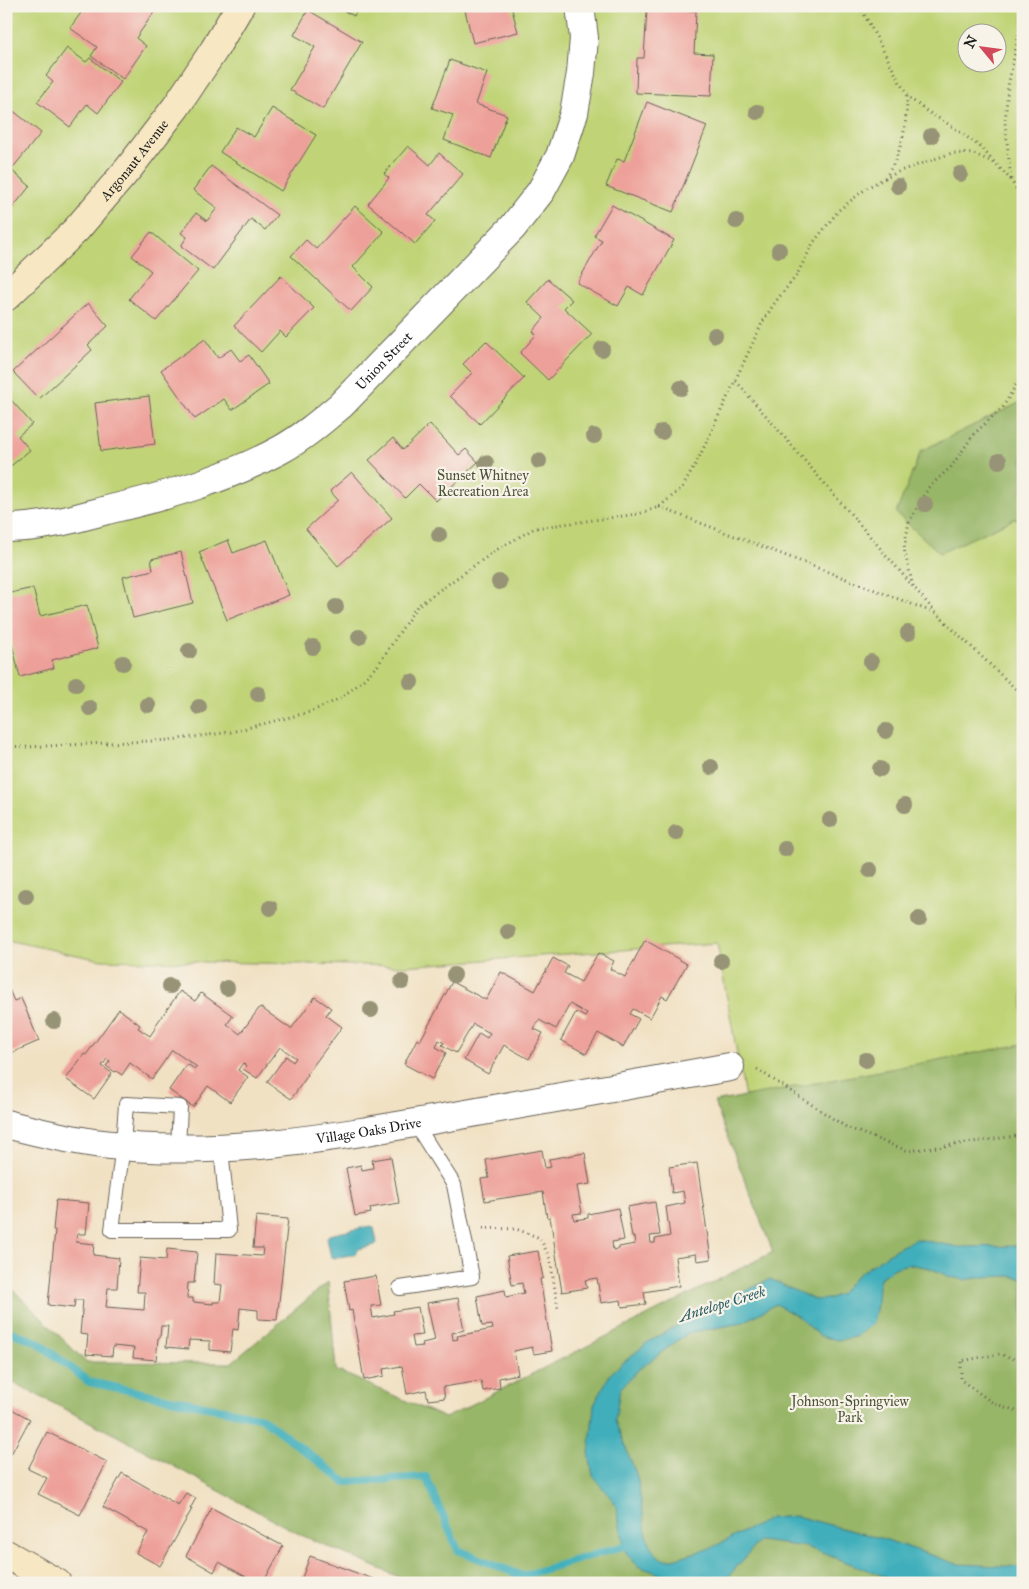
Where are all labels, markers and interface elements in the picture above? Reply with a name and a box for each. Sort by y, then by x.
north arrow [956,22,1006,72]
text: N [961,33,981,51]
street label: Argonaut Avenue [96,116,172,205]
street label: Union Street [352,328,416,394]
park label: Sunset Whitney Recreation Area [437,467,529,500]
street label: Village Oaks Drive [314,1114,423,1148]
water label: Antelope Creek [674,1282,768,1327]
park label: Johnson-Springview Park [789,1393,910,1426]

